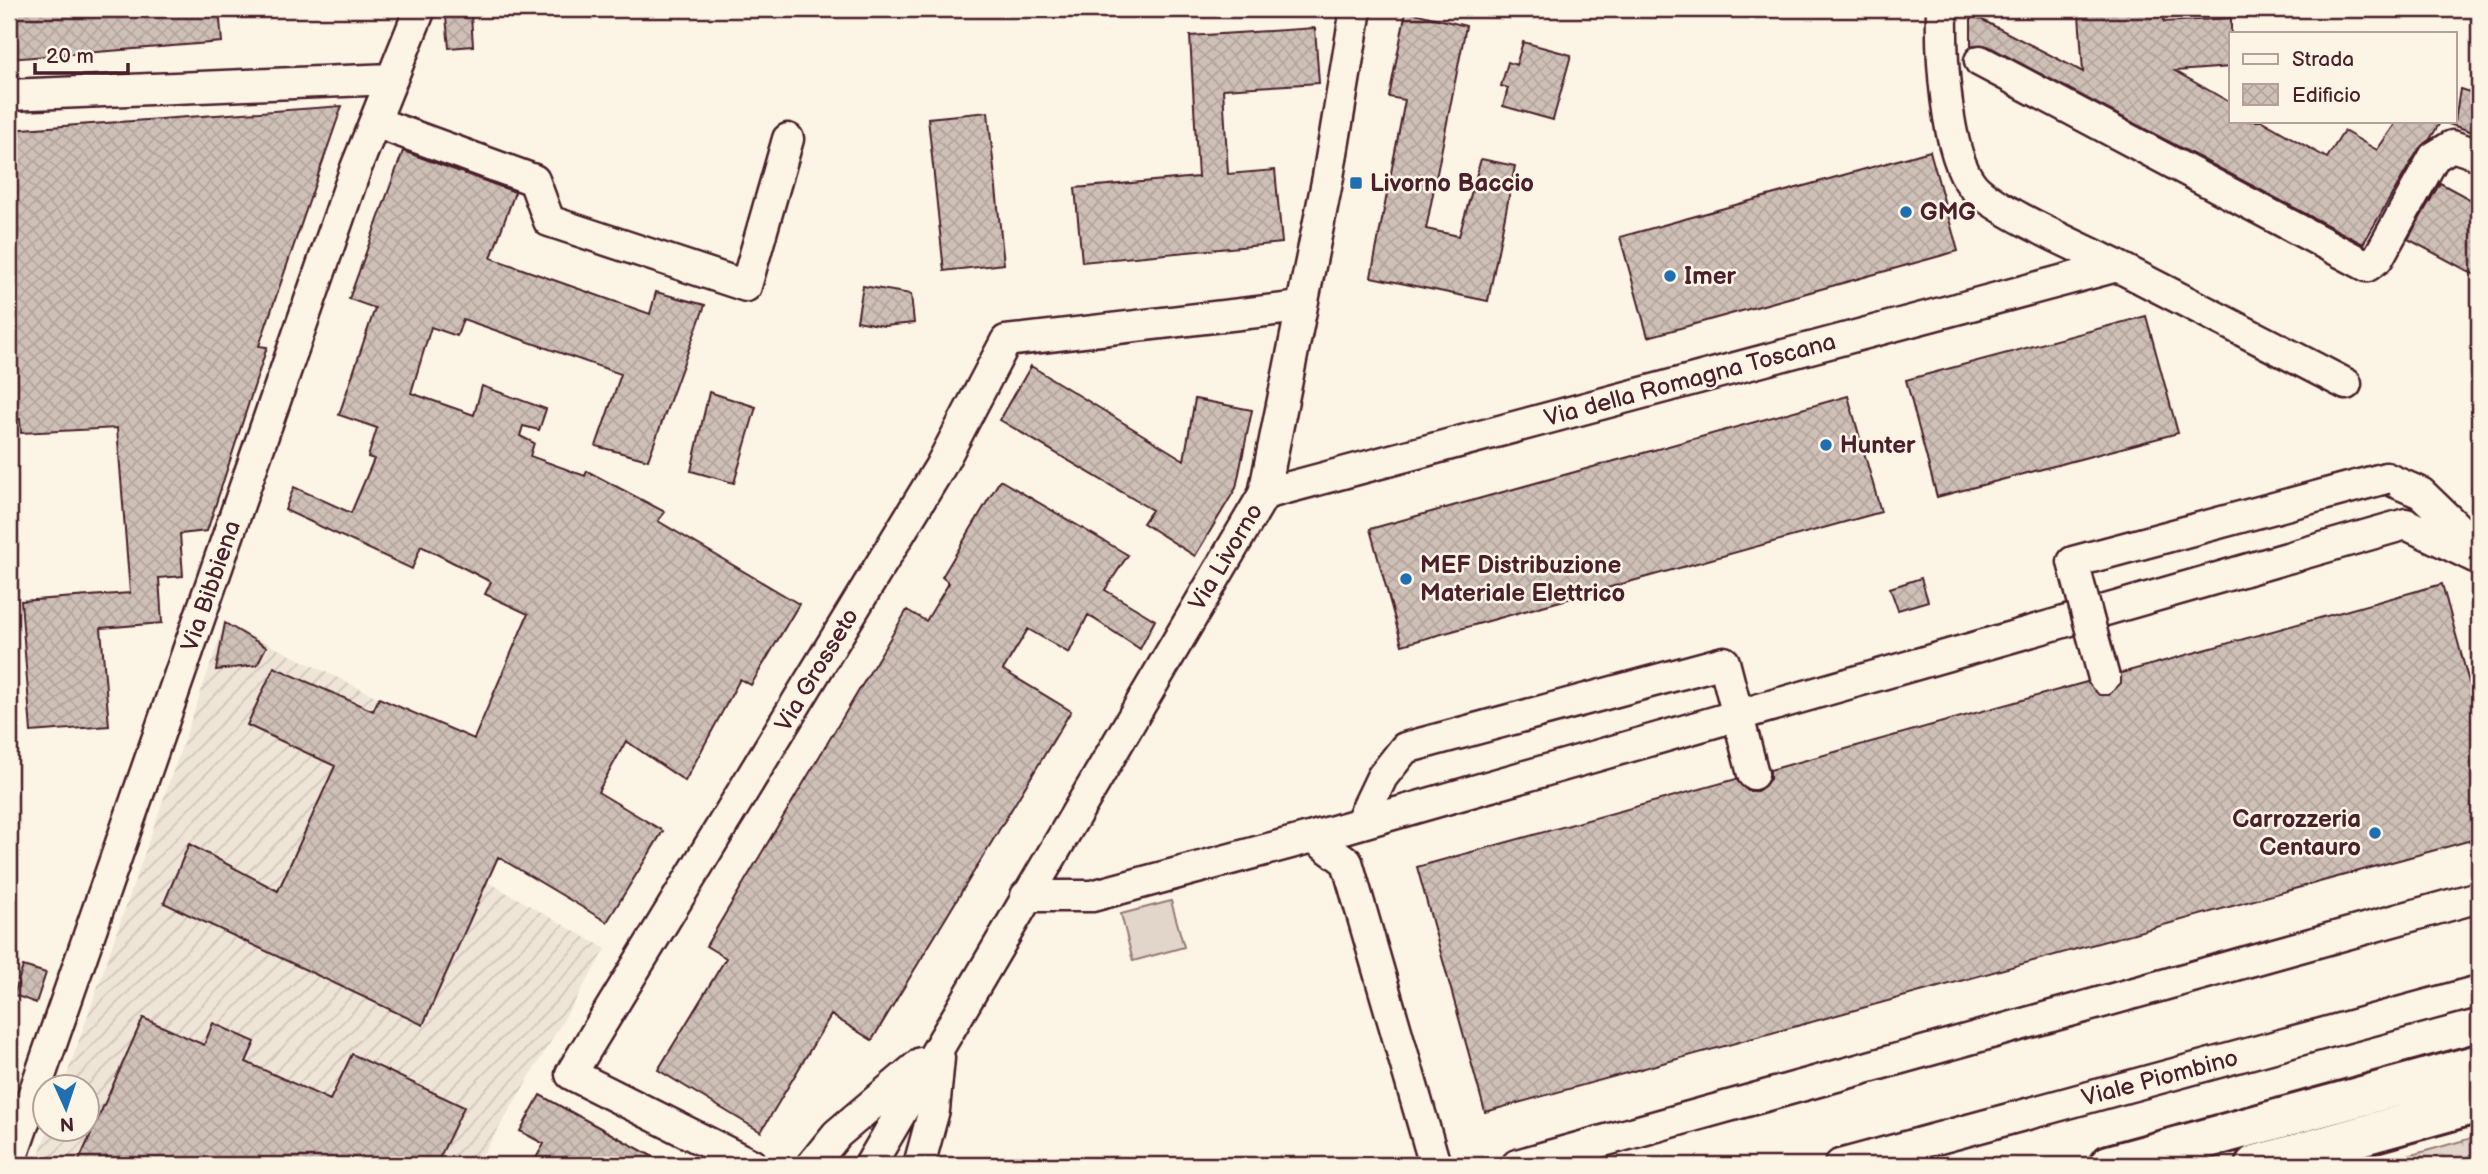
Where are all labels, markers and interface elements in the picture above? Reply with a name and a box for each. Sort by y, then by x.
scale bar [35,32,128,76]
legend [2229,32,2456,122]
text: 20 m [46,44,94,69]
text: Strada [2292,47,2354,72]
text: Edificio [2292,83,2361,108]
place label: Livorno Baccio [1370,169,1534,198]
marker: Livorno Baccio [1348,175,1364,191]
place label: GMG [1920,198,1976,227]
marker: GMG [1898,204,1914,220]
place label: Imer [1684,262,1736,291]
marker: Imer [1662,268,1678,284]
street label: Via della Romagna Toscana [1541,327,1839,433]
place label: Hunter [1840,431,1916,460]
marker: Hunter [1818,437,1834,453]
street label: Via Livorno [1183,498,1269,616]
street label: Via Bibbiena [175,517,247,655]
place label: MEF Distribuzione Materiale Elettrico [1420,551,1625,608]
marker: MEF Distribuzione Materiale Elettrico [1398,571,1414,587]
street label: Via Grosseto [769,603,865,737]
place label: Carrozzeria Centauro [2232,805,2361,862]
marker: Carrozzeria Centauro [2367,825,2383,841]
street label: Viale Piombino [2079,1043,2241,1113]
north arrow [32,1072,102,1142]
text: N [59,1112,75,1135]

